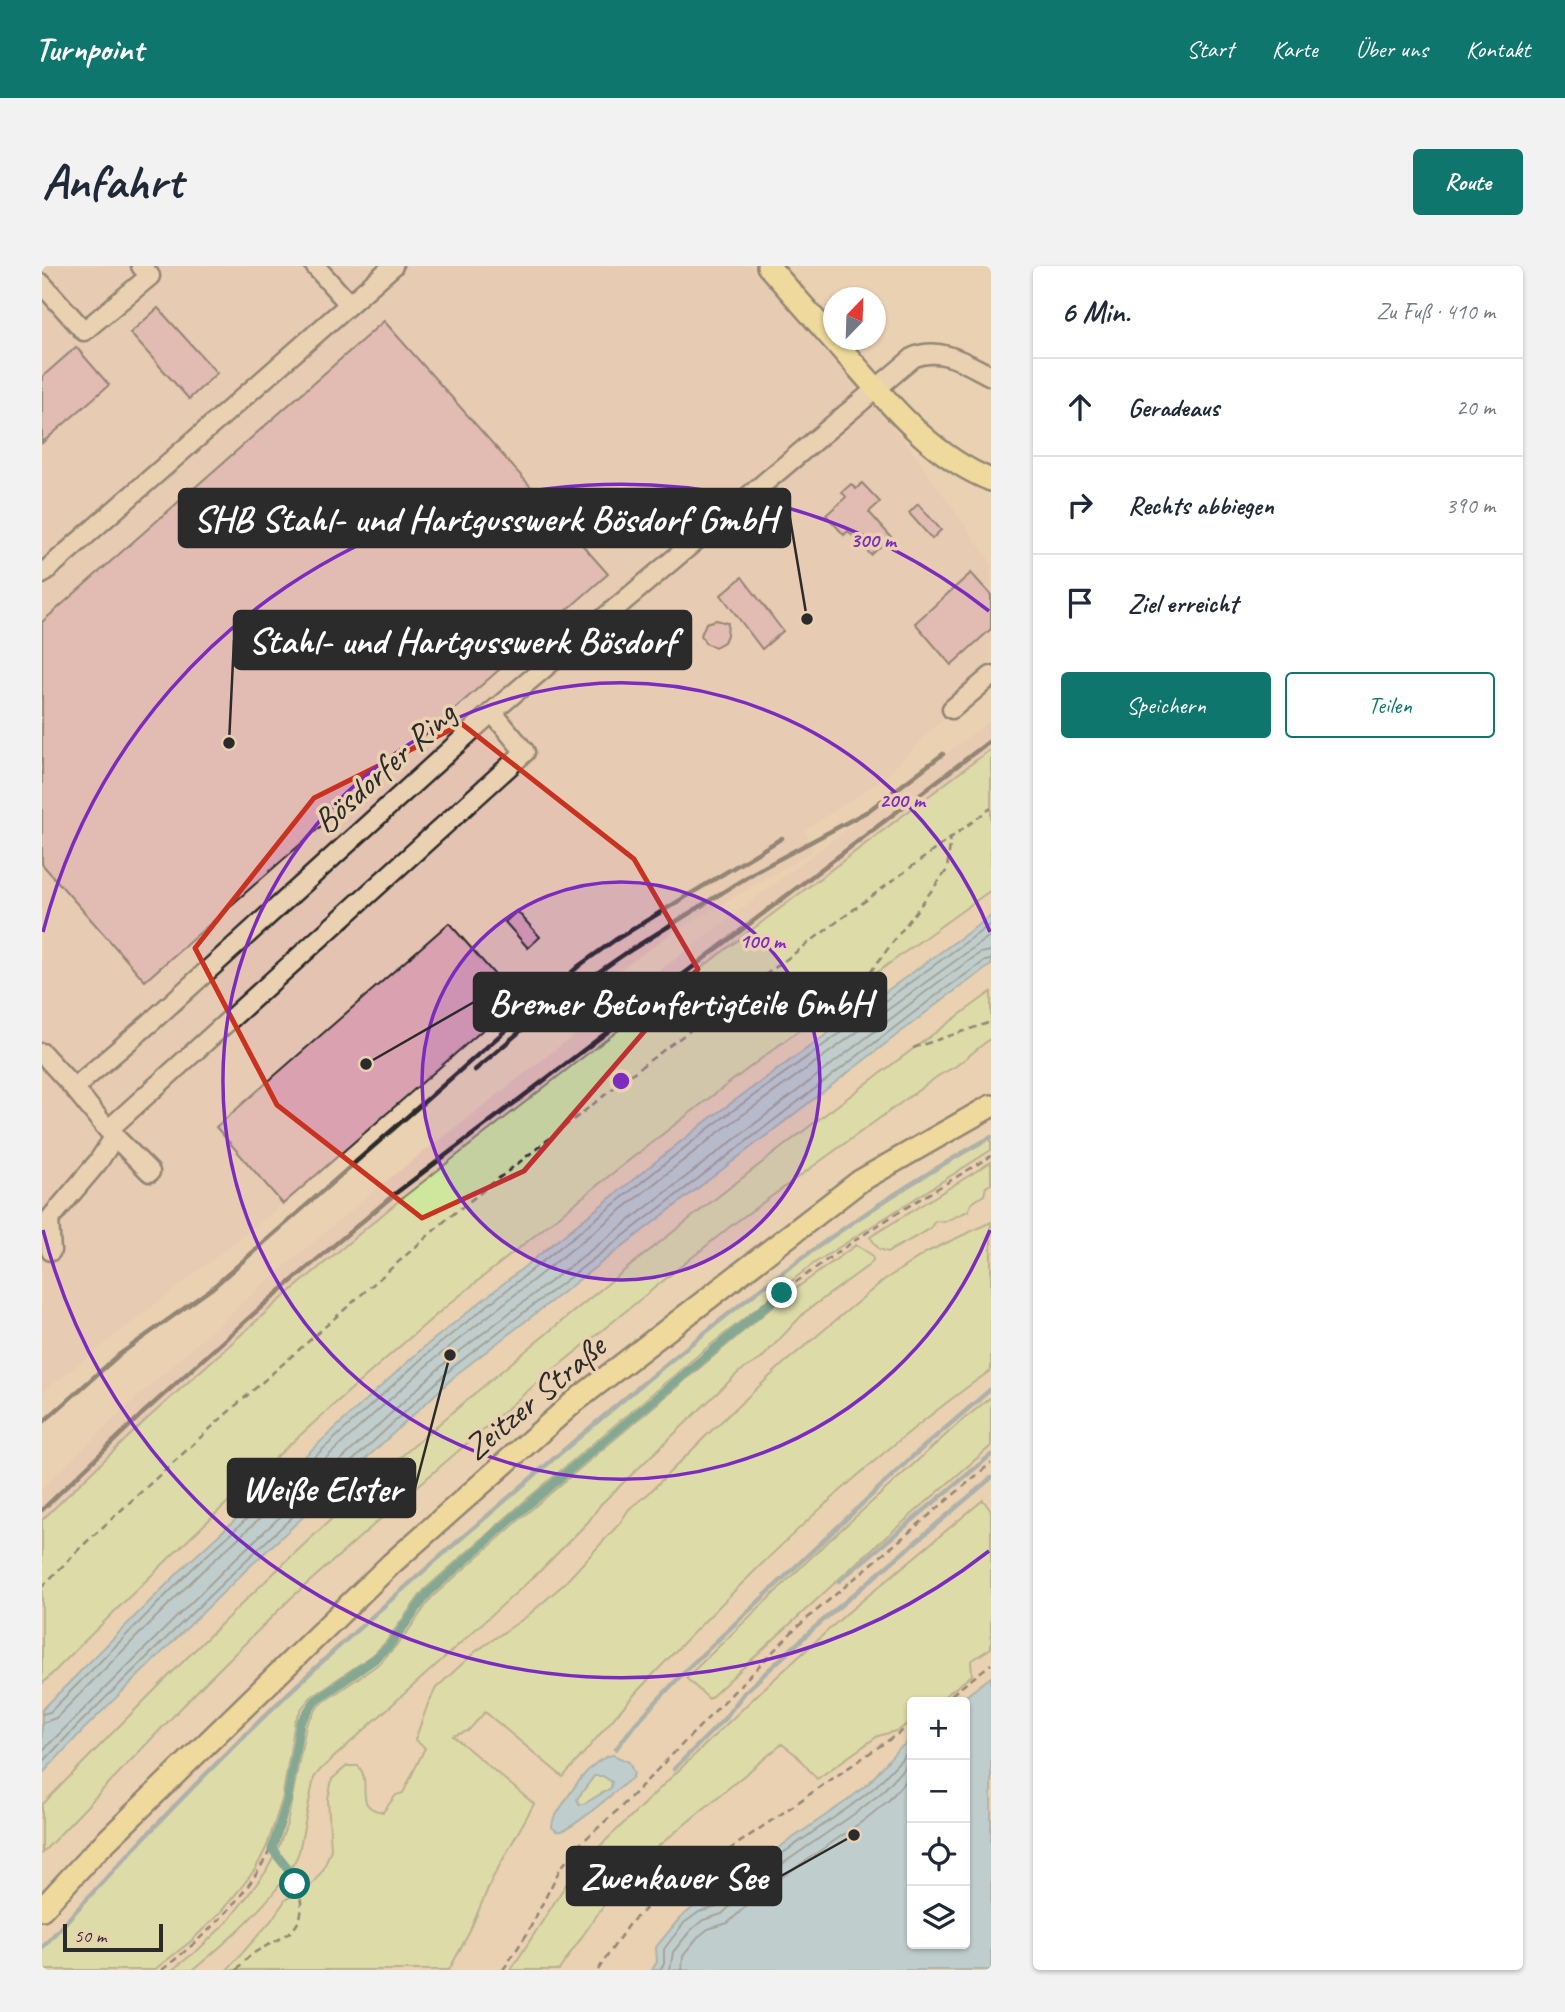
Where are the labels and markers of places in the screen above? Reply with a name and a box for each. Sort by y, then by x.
callout: SHB Stahl- und Hartgusswerk Bösdorf GmbH [179,489,790,547]
callout: Stahl- und Hartgusswerk Bösdorf [234,611,691,669]
callout: Bremer Betonfertigteile GmbH [474,973,886,1031]
centre of rings [609,1069,633,1093]
callout: Weiße Elster [228,1459,415,1517]
callout: Zwenkauer See [567,1847,781,1905]

